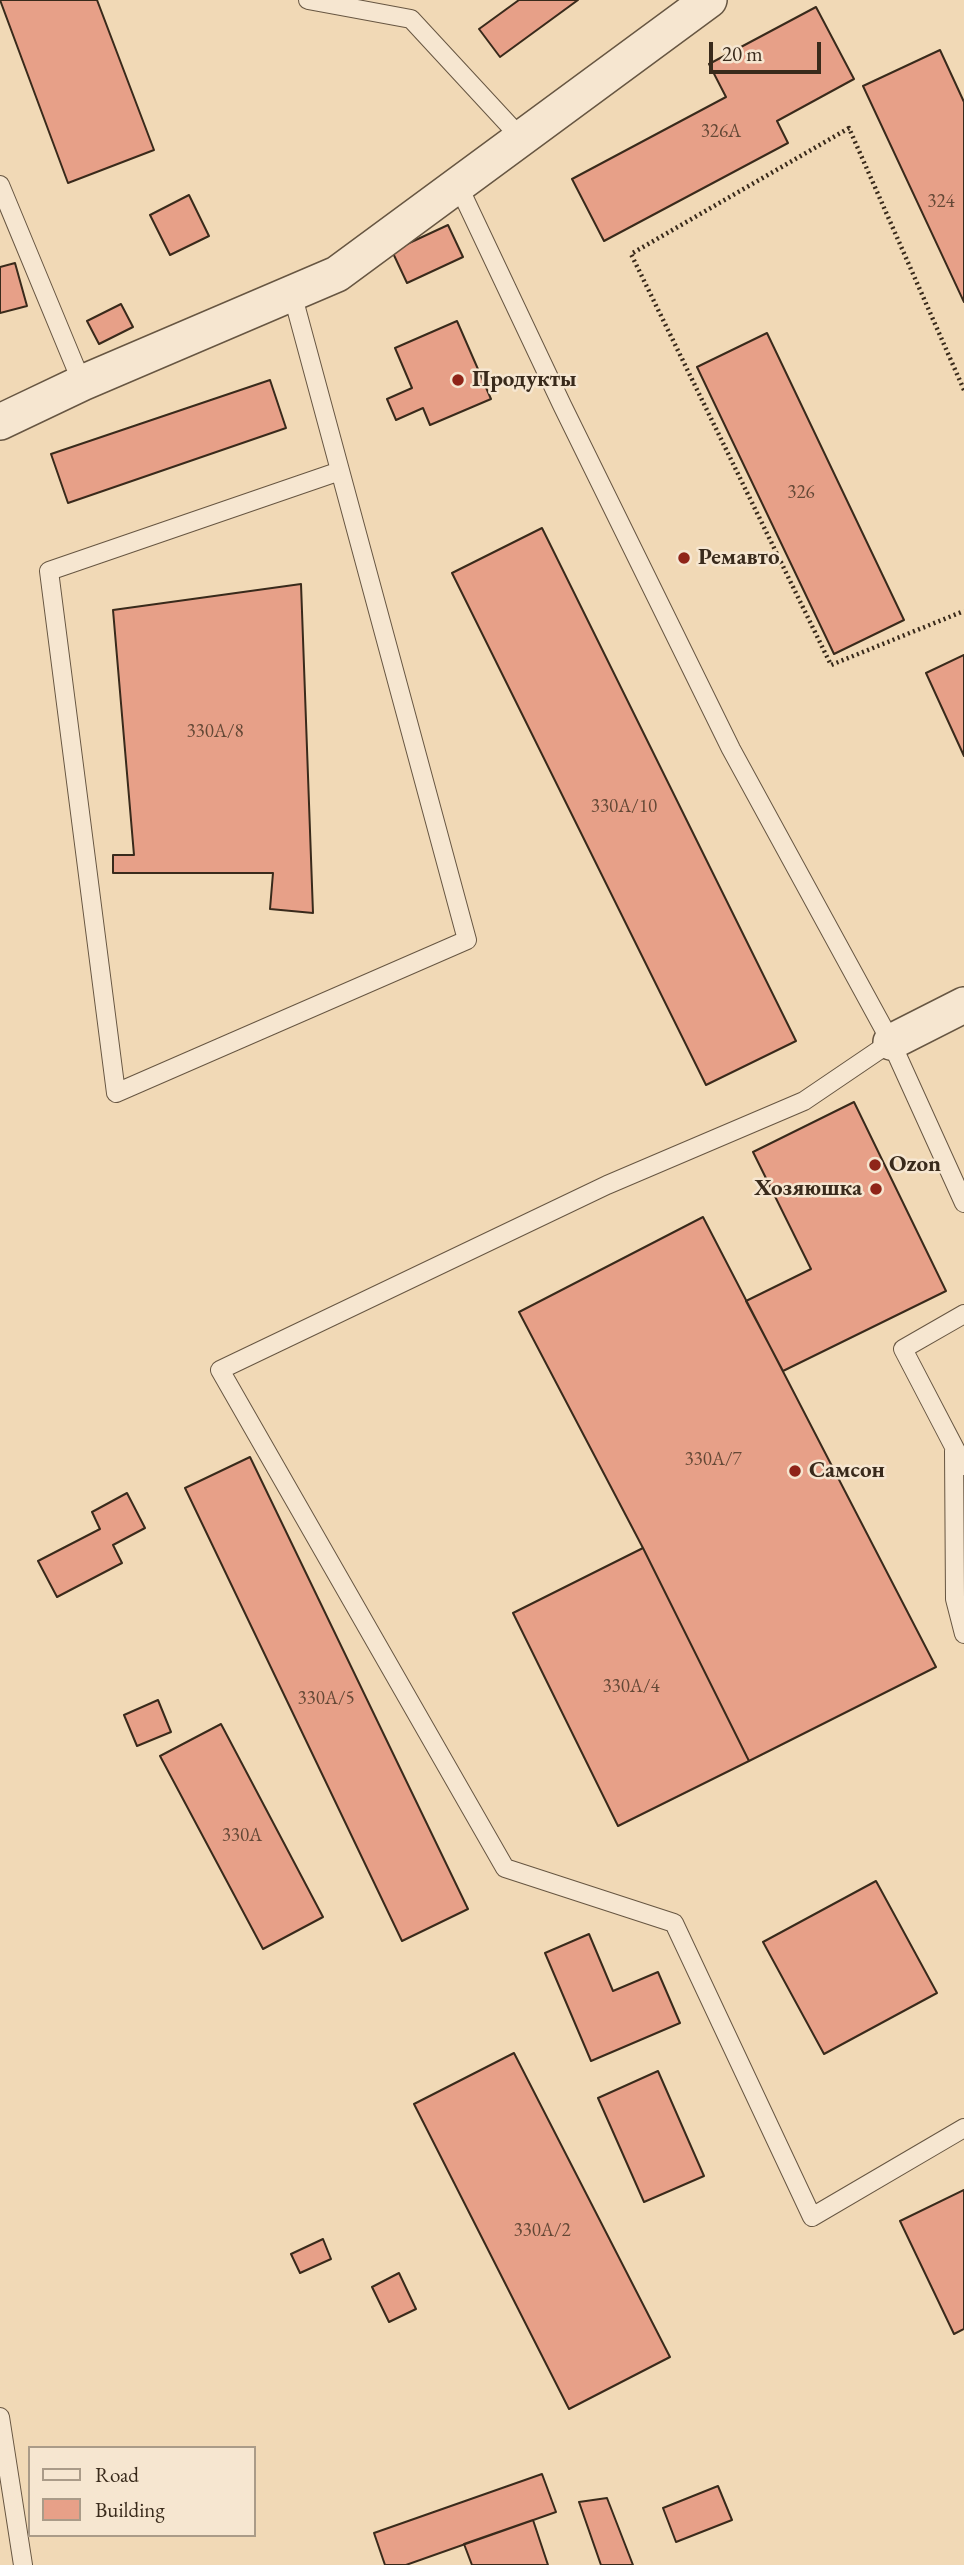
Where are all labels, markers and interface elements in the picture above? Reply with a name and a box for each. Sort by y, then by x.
scale bar [712,28,824,72]
text: 20 m [722,40,763,67]
house number: 326А [701,121,741,143]
house number: 324 [927,191,955,213]
place label: Продукты [472,366,577,394]
marker: Продукты [450,372,466,388]
house number: 326 [787,482,815,504]
place label: Ремавто [698,544,779,572]
marker: Ремавто [676,550,692,566]
house number: 330А/8 [186,721,244,743]
house number: 330А/10 [591,796,657,818]
place label: Ozon [889,1151,941,1179]
marker: Ozon [867,1157,883,1173]
place label: Хозяюшка [754,1175,862,1203]
marker: Хозяюшка [868,1181,884,1197]
house number: 330А/7 [684,1449,742,1471]
place label: Самсон [809,1457,885,1485]
marker: Самсон [787,1463,803,1479]
house number: 330А/4 [602,1676,660,1698]
house number: 330А/5 [297,1688,355,1710]
house number: 330А [222,1825,262,1847]
house number: 330А/2 [513,2220,571,2242]
legend [28,2446,256,2537]
text: Road [95,2461,139,2488]
text: Building [95,2496,165,2523]

